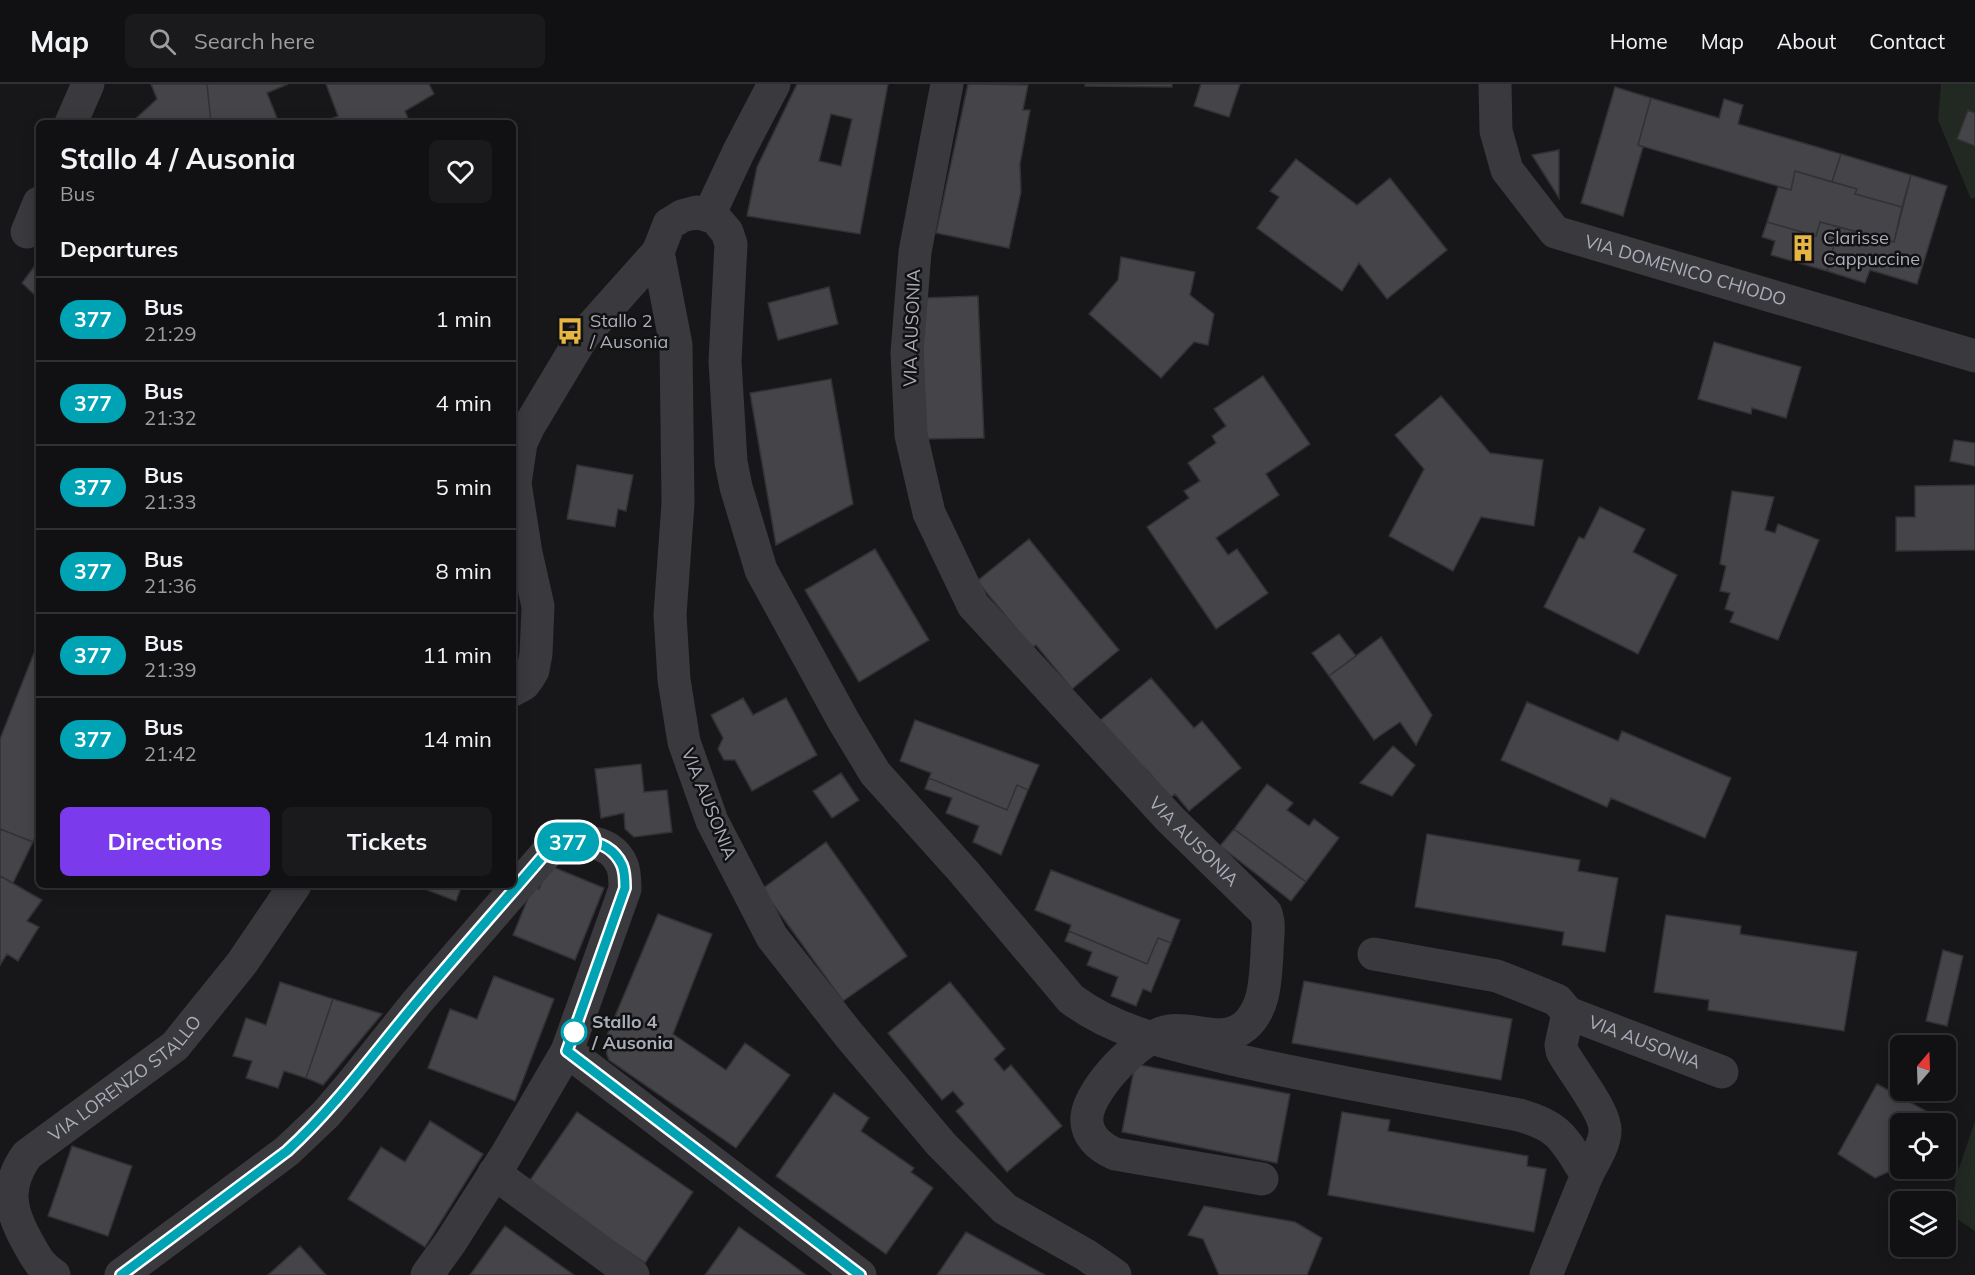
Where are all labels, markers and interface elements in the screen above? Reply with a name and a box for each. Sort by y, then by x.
search box [125,14,545,68]
text: Map [30,24,89,59]
icon: search [146,25,179,58]
text: Search here [194,27,315,55]
text: Home [1610,28,1668,54]
text: Map [1701,28,1744,54]
text: About [1777,28,1836,54]
text: Contact [1869,28,1945,54]
button: heart [429,140,492,203]
text: Stallo 4 / Ausonia [60,141,296,176]
text: Bus [60,181,95,206]
place label: Clarisse Cappuccine [1823,226,1920,270]
street label: VIA DOMENICO CHIODO [1582,229,1789,311]
building icon: Clarisse Cappuccine [1788,233,1818,263]
text: Departures [60,235,178,263]
street label: VIA AUSONIA [898,269,925,387]
text: Bus [144,293,183,321]
text: 1 min [436,305,492,333]
text: 377 [74,306,112,332]
place label: Stallo 2 / Ausonia [589,309,668,353]
bus stop icon: Stallo 2 / Ausonia [555,316,585,346]
text: 21:29 [144,321,197,346]
text: Bus [144,377,183,405]
text: 4 min [436,389,492,417]
text: 377 [74,390,112,416]
text: 21:32 [144,405,197,430]
text: Bus [144,461,183,489]
text: 5 min [436,473,492,501]
text: 377 [74,474,112,500]
text: 21:33 [144,489,197,514]
text: Bus [144,545,183,573]
text: 8 min [436,557,492,585]
text: 377 [74,558,112,584]
text: 21:36 [144,573,197,598]
text: Bus [144,629,183,657]
text: 11 min [422,641,492,669]
text: 377 [74,642,112,668]
text: 21:39 [144,657,197,682]
text: Bus [144,713,183,741]
text: 14 min [422,725,492,753]
text: 377 [74,726,112,752]
text: 21:42 [144,741,197,766]
street label: VIA AUSONIA [677,745,742,863]
street label: VIA AUSONIA [1144,792,1244,891]
button: Directions [60,807,270,876]
button: Tickets [282,807,492,876]
line badge: 377 [534,822,602,861]
text: 377 [549,829,587,855]
street label: VIA LORENZO STALLO [44,1010,206,1146]
place label: Stallo 4 / Ausonia [591,1010,673,1054]
street label: VIA AUSONIA [1586,1010,1704,1074]
marker: Stallo 4 / Ausonia [561,1019,587,1045]
north arrow [1890,1035,1956,1101]
map controls [1890,1035,1956,1257]
button: locate [1890,1113,1956,1179]
button: layers [1890,1191,1956,1257]

